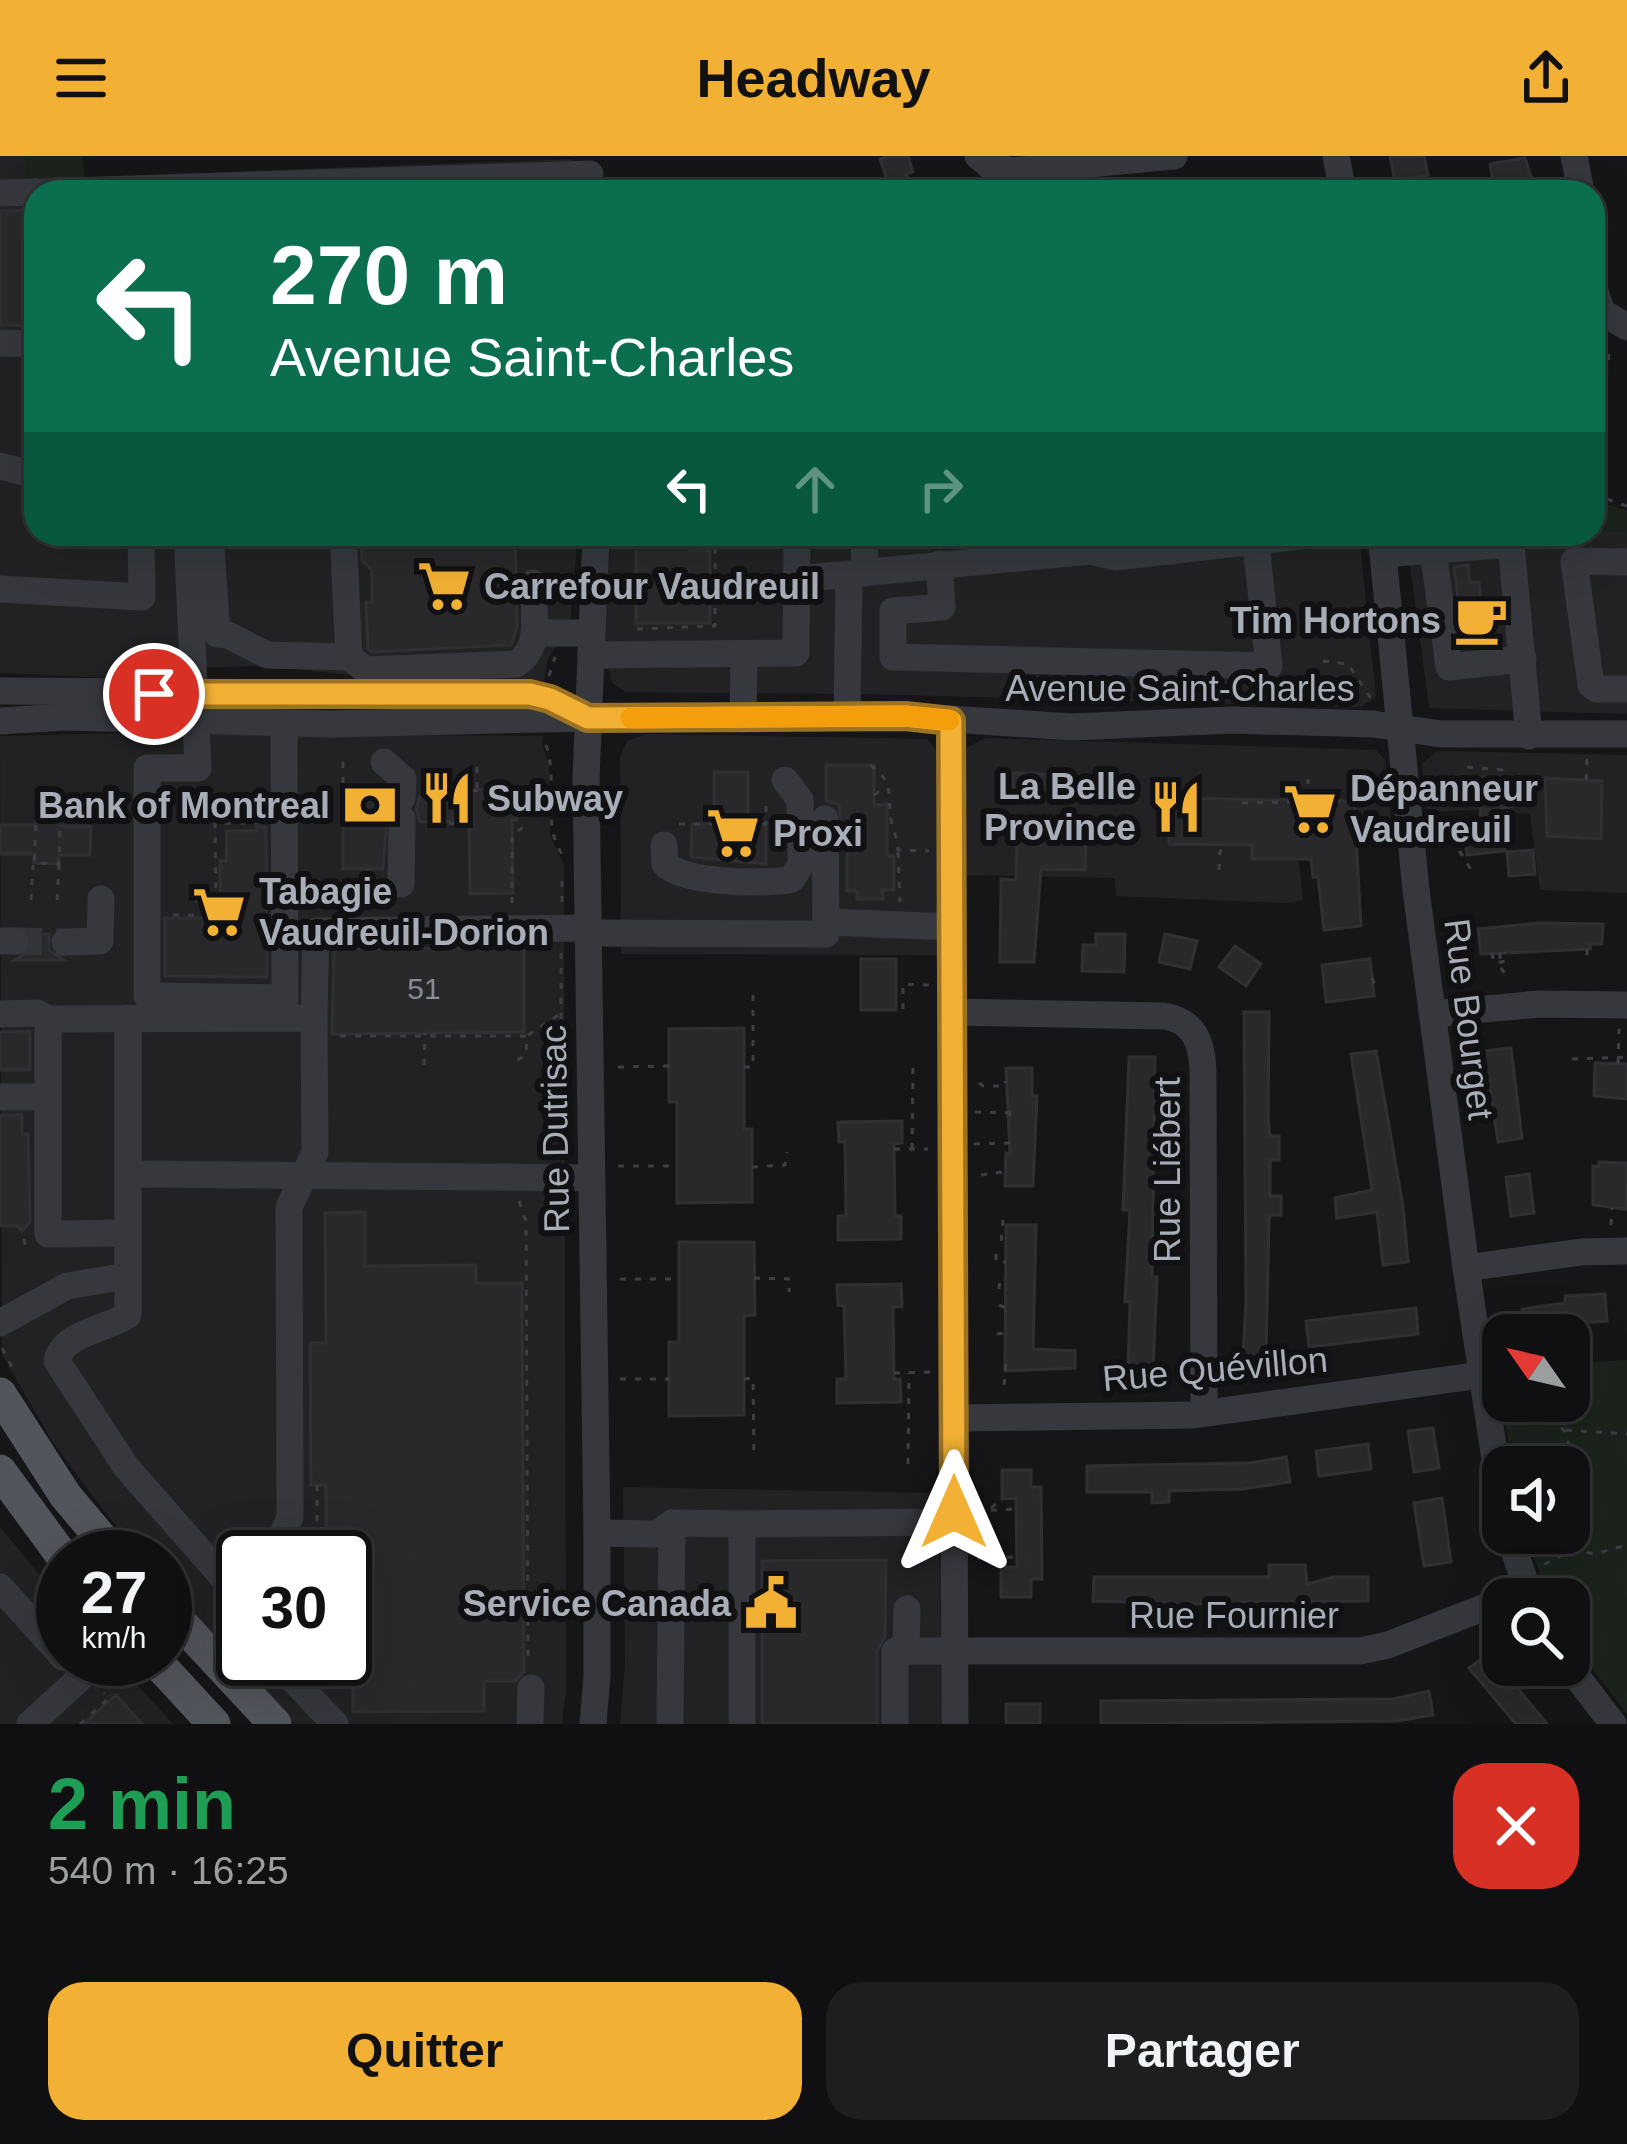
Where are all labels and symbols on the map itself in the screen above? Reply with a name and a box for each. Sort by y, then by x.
supermarket icon: Carrefour Vaudreuil [415,557,473,615]
place label: Carrefour Vaudreuil [484,566,820,607]
cafe icon: Tim Hortons [1452,591,1510,649]
place label: Tim Hortons [1230,600,1441,641]
pin [103,643,205,745]
street label: Avenue Saint-Charles [1005,668,1355,709]
place label: La Belle Province [984,766,1136,848]
place label: Dépanneur Vaudreuil [1350,768,1538,850]
restaurant icon: Subway [418,769,476,827]
bank icon: Bank of Montreal [341,776,399,834]
place label: Subway [487,778,623,819]
restaurant icon: La Belle Province [1147,778,1205,836]
supermarket icon: Dépanneur Vaudreuil [1281,780,1339,838]
place label: Bank of Montreal [38,785,330,826]
supermarket icon: Proxi [704,804,762,862]
place label: Proxi [773,813,863,854]
place label: Tabagie Vaudreuil-Dorion [259,871,549,953]
supermarket icon: Tabagie Vaudreuil-Dorion [190,883,248,941]
street label: Rue Bourget [1436,916,1502,1122]
house number: 51 [407,972,441,1005]
street label: Rue Dutrisac [533,1025,577,1233]
street label: Rue Liébert [1147,1077,1188,1263]
north arrow [1482,1314,1590,1422]
street label: Rue Quévillon [1101,1339,1329,1399]
position arrow [891,1449,1017,1575]
speed limit sign: 30 [216,1530,372,1686]
public building icon: Service Canada [742,1574,800,1632]
place label: Service Canada [463,1583,732,1624]
street label: Rue Fournier [1129,1595,1339,1636]

